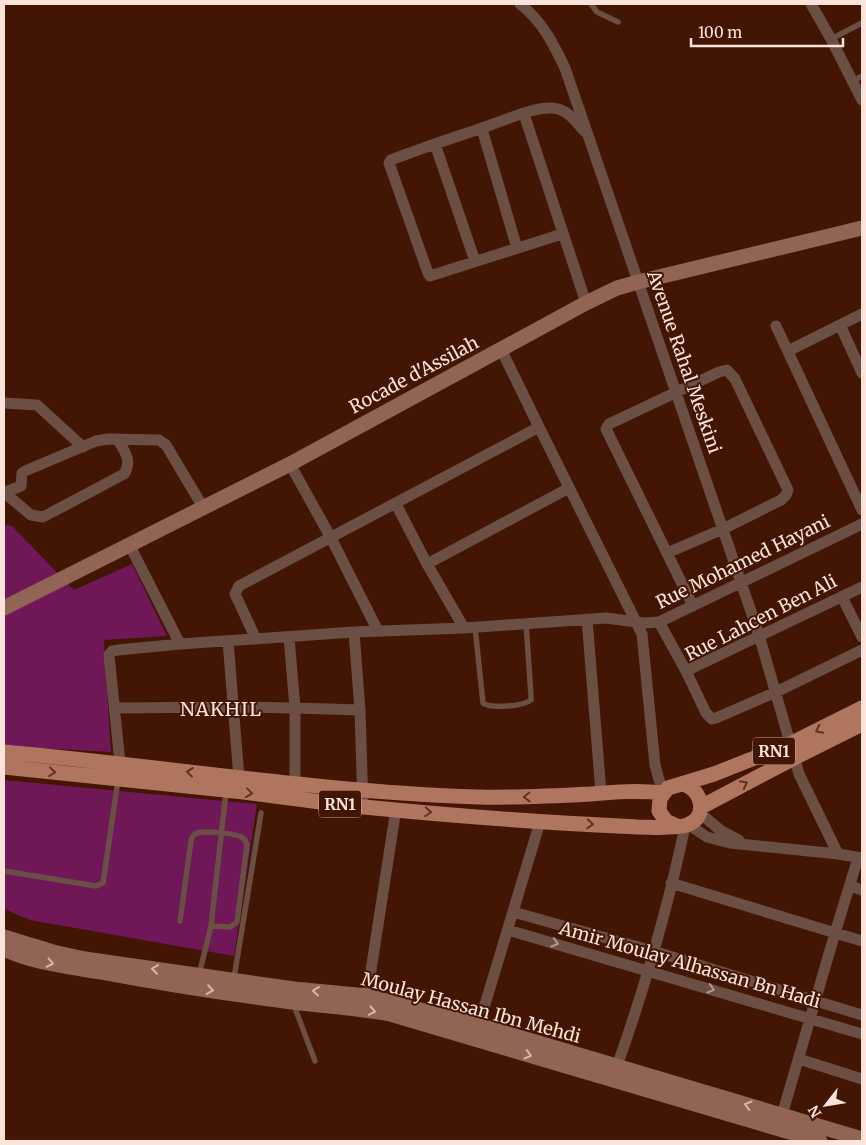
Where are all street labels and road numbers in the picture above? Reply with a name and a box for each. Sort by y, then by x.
street label: Avenue Rahal Meskini [642,266,727,457]
street label: Rocade d'Assilah [345,331,482,418]
street label: Rue Mohamed Hayani [652,509,834,614]
street label: Rue Lahcen Ben Ali [681,569,841,666]
road number: RN1 [753,738,795,764]
road number: RN1 [319,791,361,818]
street label: Amir Moulay Alhassan Bn Hadi [556,916,824,1013]
street label: Moulay Hassan Ibn Mehdi [359,967,583,1048]

